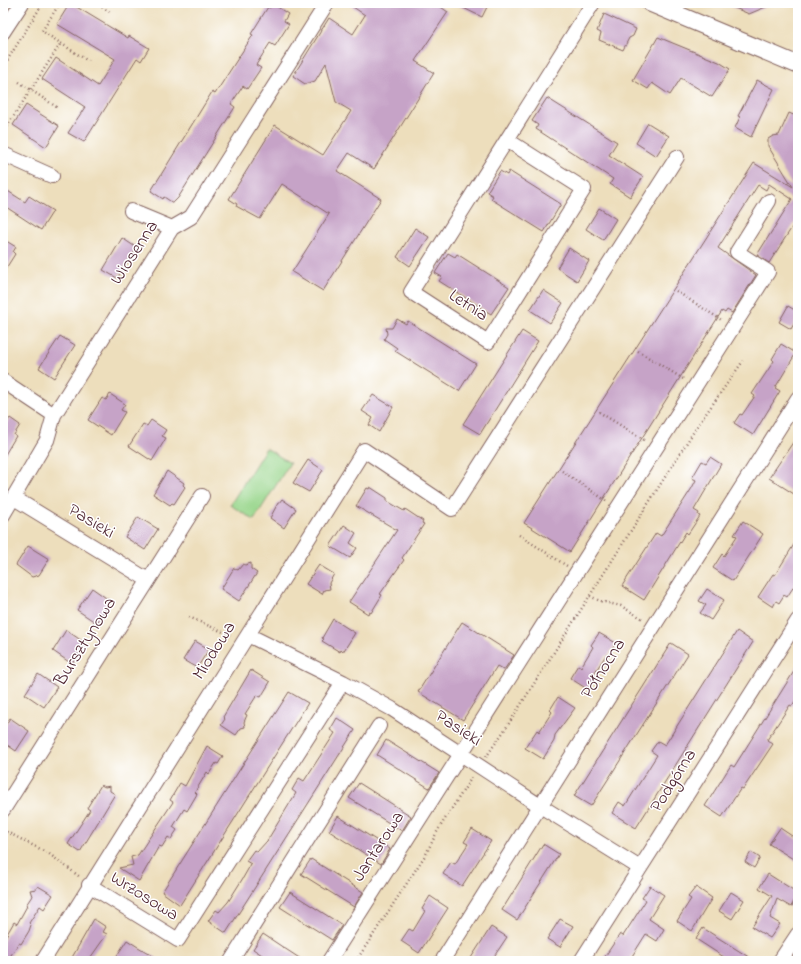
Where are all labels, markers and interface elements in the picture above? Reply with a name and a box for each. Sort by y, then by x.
street label: Wiosenna [104,216,166,290]
street label: Letnia [443,283,493,329]
street label: Pasieki [63,498,119,546]
street label: Bursztynowa [48,593,124,692]
street label: Miodowa [187,617,243,685]
street label: Północna [575,634,633,704]
street label: Pasieki [430,704,486,754]
street label: Podgórna [644,744,705,818]
street label: Jantarowa [346,807,412,887]
street label: Wrzosowa [105,866,183,928]

